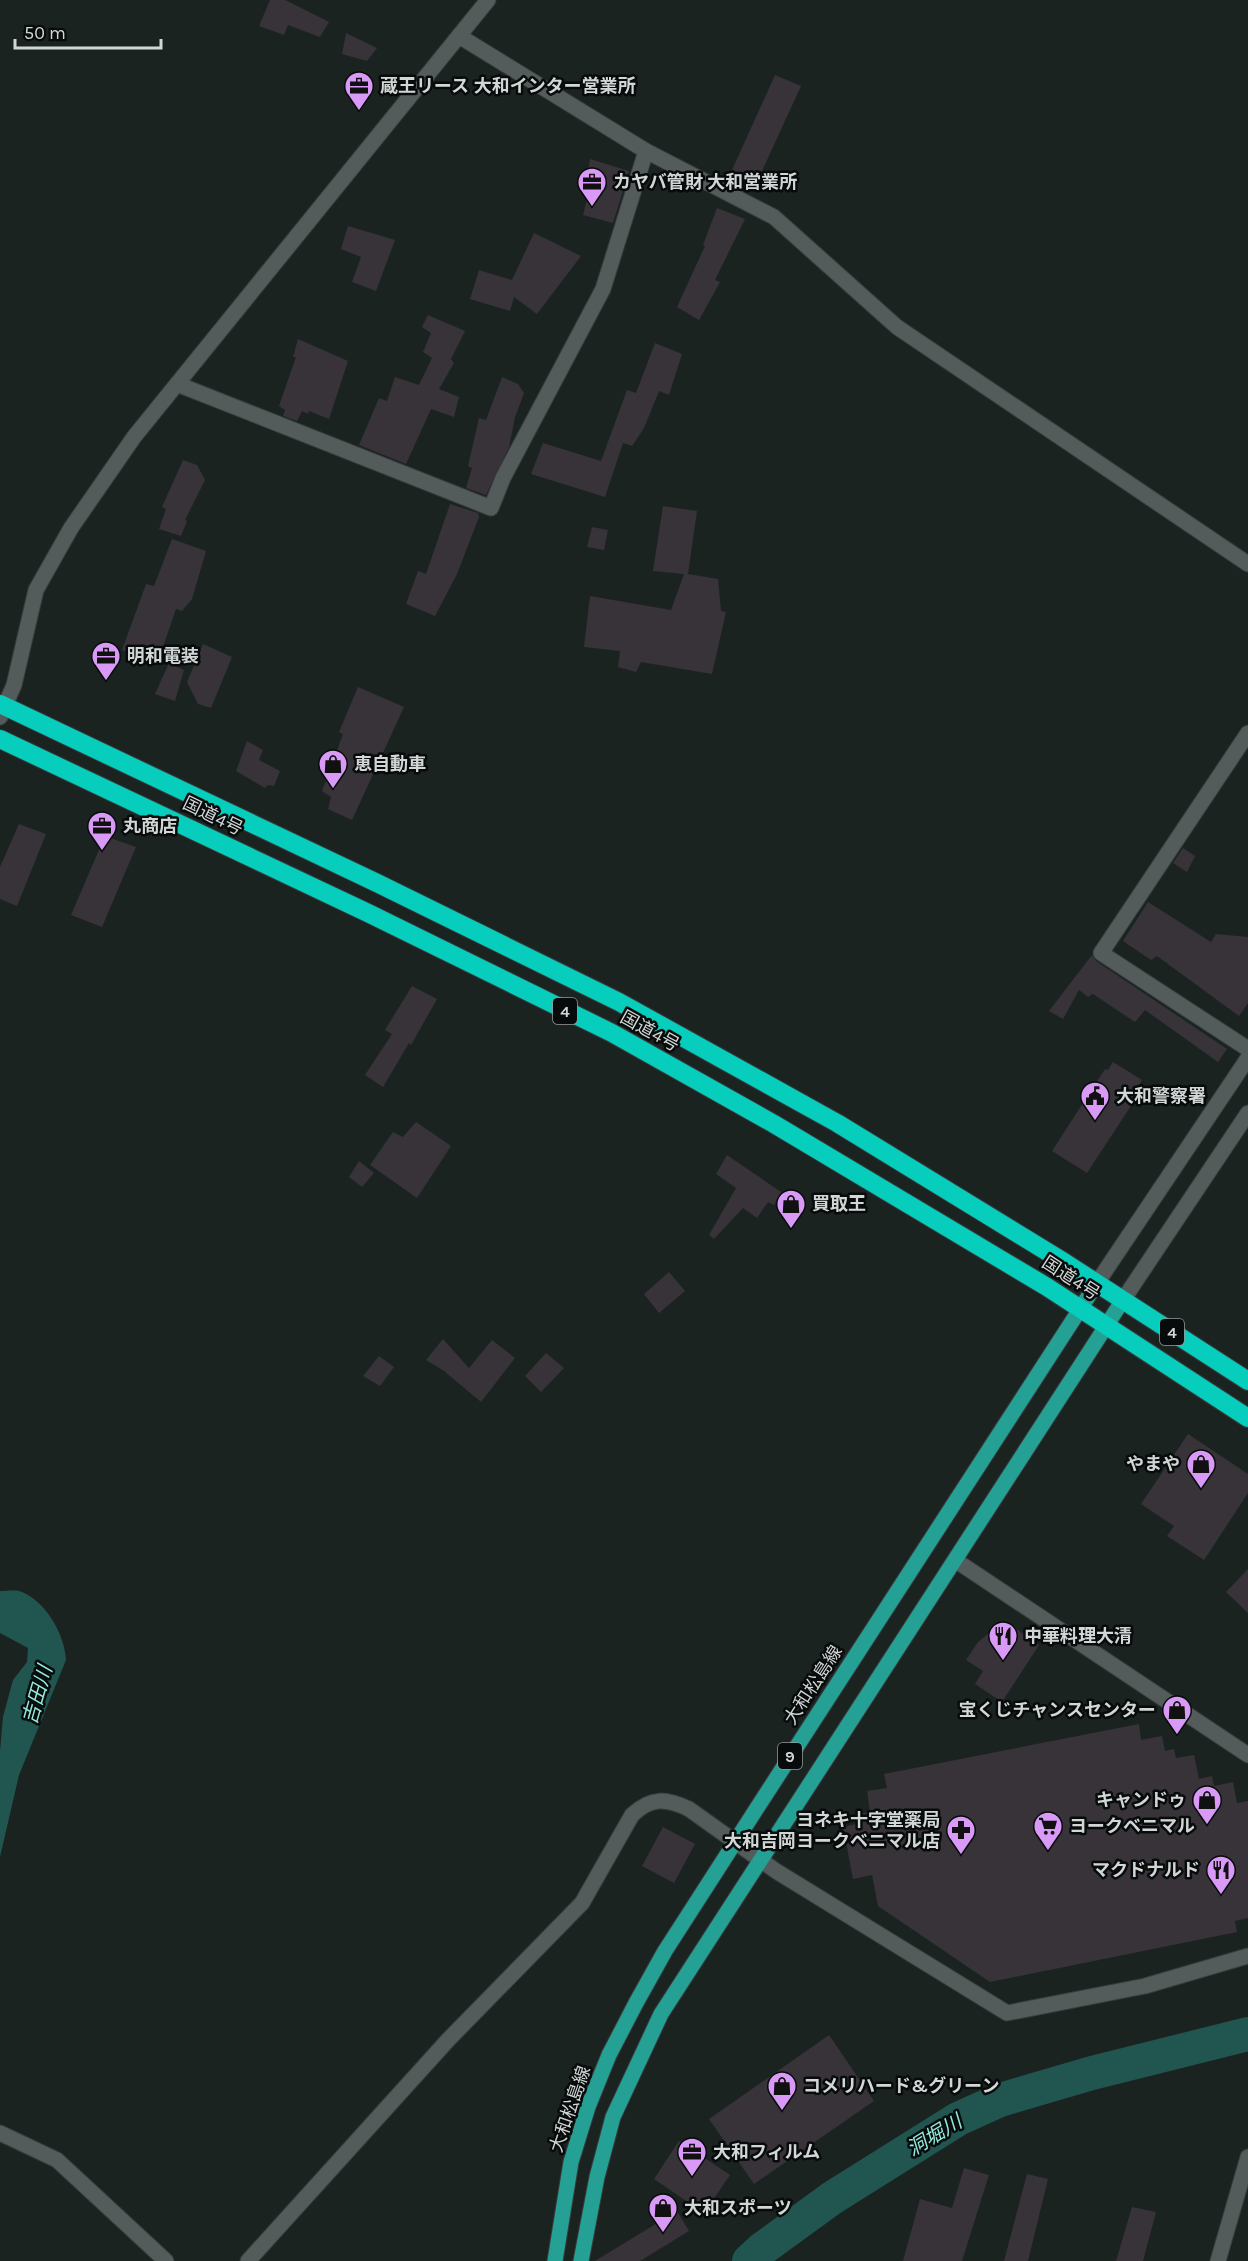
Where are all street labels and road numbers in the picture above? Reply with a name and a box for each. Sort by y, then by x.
street label: 国道4号 [179,792,247,840]
road number: 4 [553,998,577,1024]
street label: 国道4号 [617,1006,683,1056]
street label: 国道4号 [1038,1251,1104,1305]
road number: 4 [1160,1319,1184,1345]
street label: 大和松島線 [779,1641,847,1729]
road number: 9 [778,1743,802,1769]
street label: 大和松島線 [545,2063,595,2155]

